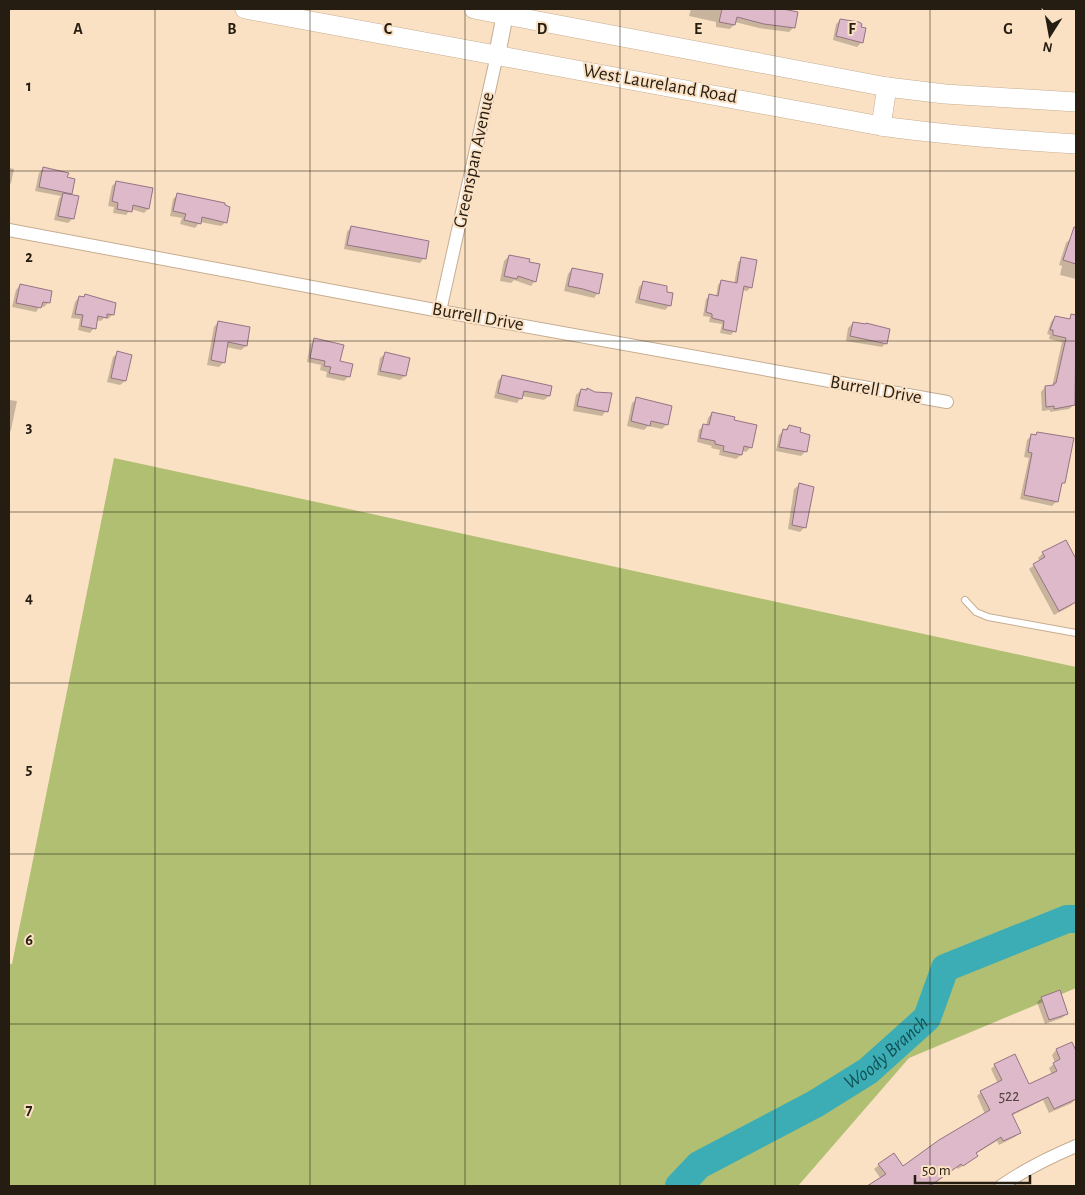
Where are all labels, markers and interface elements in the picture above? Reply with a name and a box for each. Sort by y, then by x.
north arrow [1025,10,1075,60]
text: A [73,21,83,37]
text: B [227,21,237,37]
text: C [384,21,393,37]
text: D [537,21,548,37]
text: E [694,21,702,37]
text: F [848,21,856,37]
text: G [1003,21,1013,37]
text: N [1042,39,1054,55]
street label: West Laureland Road [582,61,739,107]
text: 1 [26,78,32,94]
street label: Greenspan Avenue [450,90,498,230]
text: 2 [25,249,33,265]
street label: Burrell Drive [431,300,525,334]
street label: Burrell Drive [829,373,923,407]
text: 3 [26,419,33,435]
text: 4 [25,590,33,606]
text: 5 [26,761,33,777]
text: 6 [25,932,33,948]
water label: Woody Branch [841,1012,932,1093]
house number: 522 [998,1088,1020,1104]
text: 7 [26,1102,33,1118]
scale bar [915,1152,1030,1184]
text: 50 m [922,1163,951,1178]

